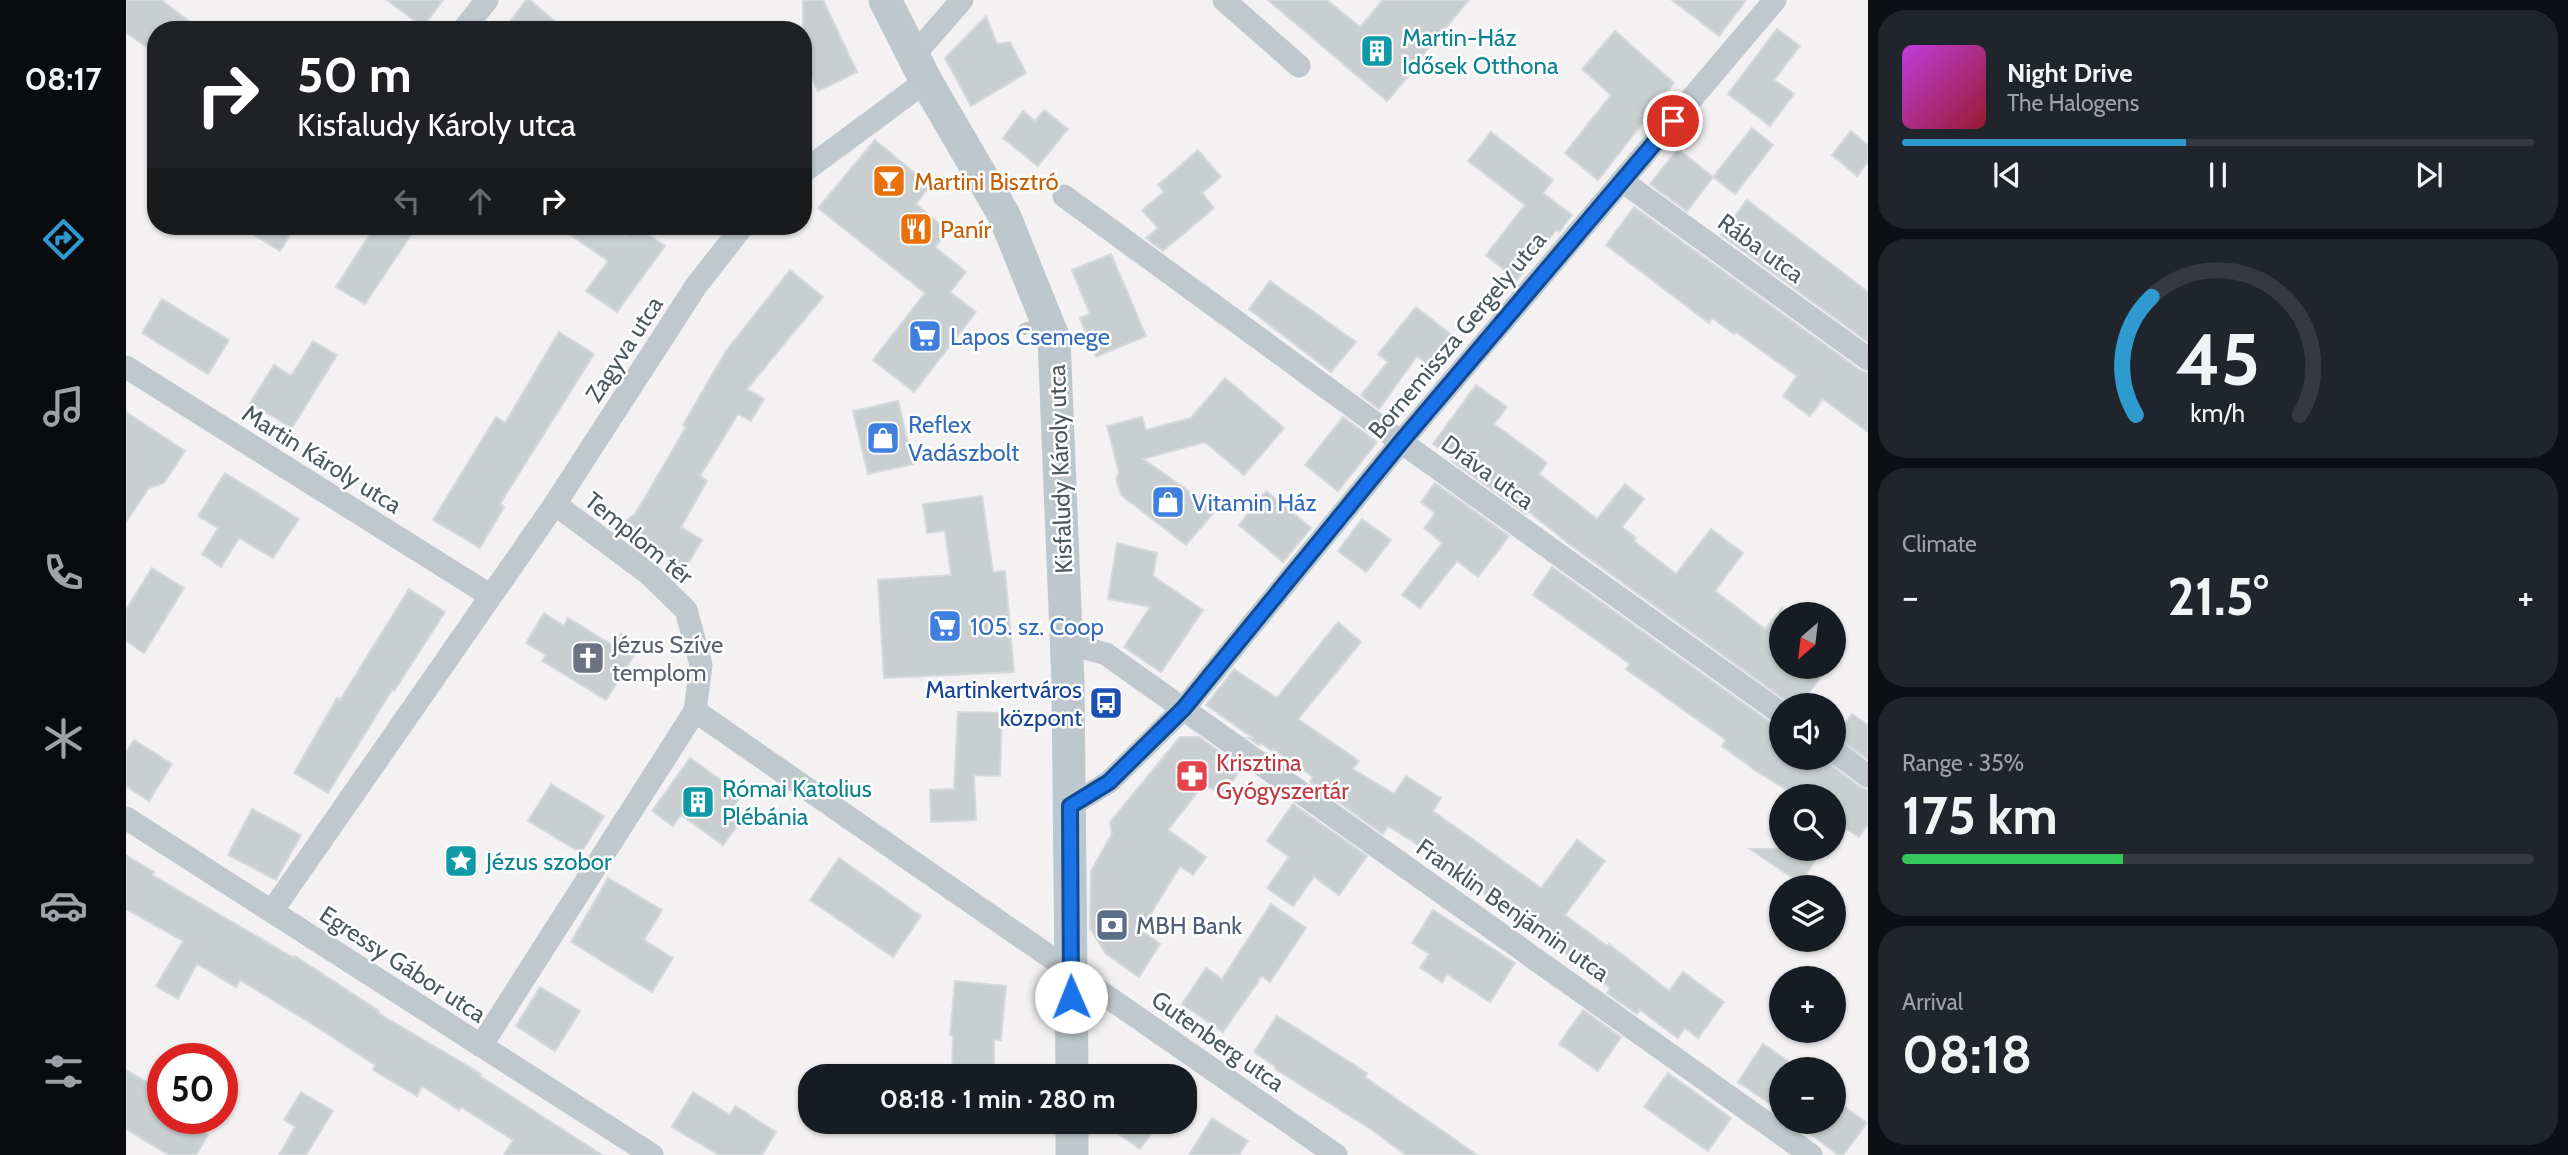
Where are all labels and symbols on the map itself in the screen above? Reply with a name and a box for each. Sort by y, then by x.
place label: Martin-Ház Idősek Otthona [1402,23,1559,80]
building icon: Martin-Ház Idősek Otthona [1358,32,1396,70]
pin [1643,91,1703,151]
bar icon: Martini Bisztró [870,162,908,200]
place label: Martini Bisztró [914,167,1059,196]
street label: Rába utca [1712,207,1810,289]
restaurant icon: Panír [897,210,935,248]
place label: Panír [940,215,991,244]
street label: Bornemissza Gergely utca [1362,225,1552,444]
street label: Zagyva utca [579,290,669,407]
supermarket icon: Lapos Csemege [906,317,944,355]
place label: Lapos Csemege [950,322,1110,351]
street label: Kisfaludy Károly utca [1042,363,1078,574]
street label: Martin Károly utca [237,398,407,520]
place label: Reflex Vadászbolt [908,410,1019,467]
shop icon: Reflex Vadászbolt [864,419,902,457]
street label: Dráva utca [1436,429,1540,516]
shop icon: Vitamin Ház [1149,483,1187,521]
street label: Templom tér [579,486,699,591]
place label: Vitamin Ház [1192,488,1317,517]
north arrow [1769,602,1846,679]
supermarket icon: 105. sz. Coop [926,607,964,645]
place label: 105. sz. Coop [970,612,1104,641]
place label: Jézus Szíve templom [611,630,723,687]
church icon: Jézus Szíve templom [569,639,607,677]
place label: Martinkertváros központ [925,675,1082,732]
bus stop icon: Martinkertváros központ [1087,684,1125,722]
place label: Krisztina Gyógyszertár [1216,748,1349,805]
pharmacy icon: Krisztina Gyógyszertár [1173,757,1211,795]
place label: Római Katolius Plébánia [722,774,872,831]
building icon: Római Katolius Plébánia [679,783,717,821]
street label: Franklin Benjámin utca [1411,833,1615,988]
place icon: Jézus szobor [442,842,480,880]
place label: Jézus szobor [485,847,612,876]
street label: Egressy Gábor utca [315,900,492,1029]
bank icon: MBH Bank [1093,906,1131,944]
place label: MBH Bank [1136,911,1242,940]
position arrow [1034,960,1108,1034]
street label: Gutenberg utca [1146,984,1290,1098]
speed limit sign: 50 [147,1043,238,1134]

